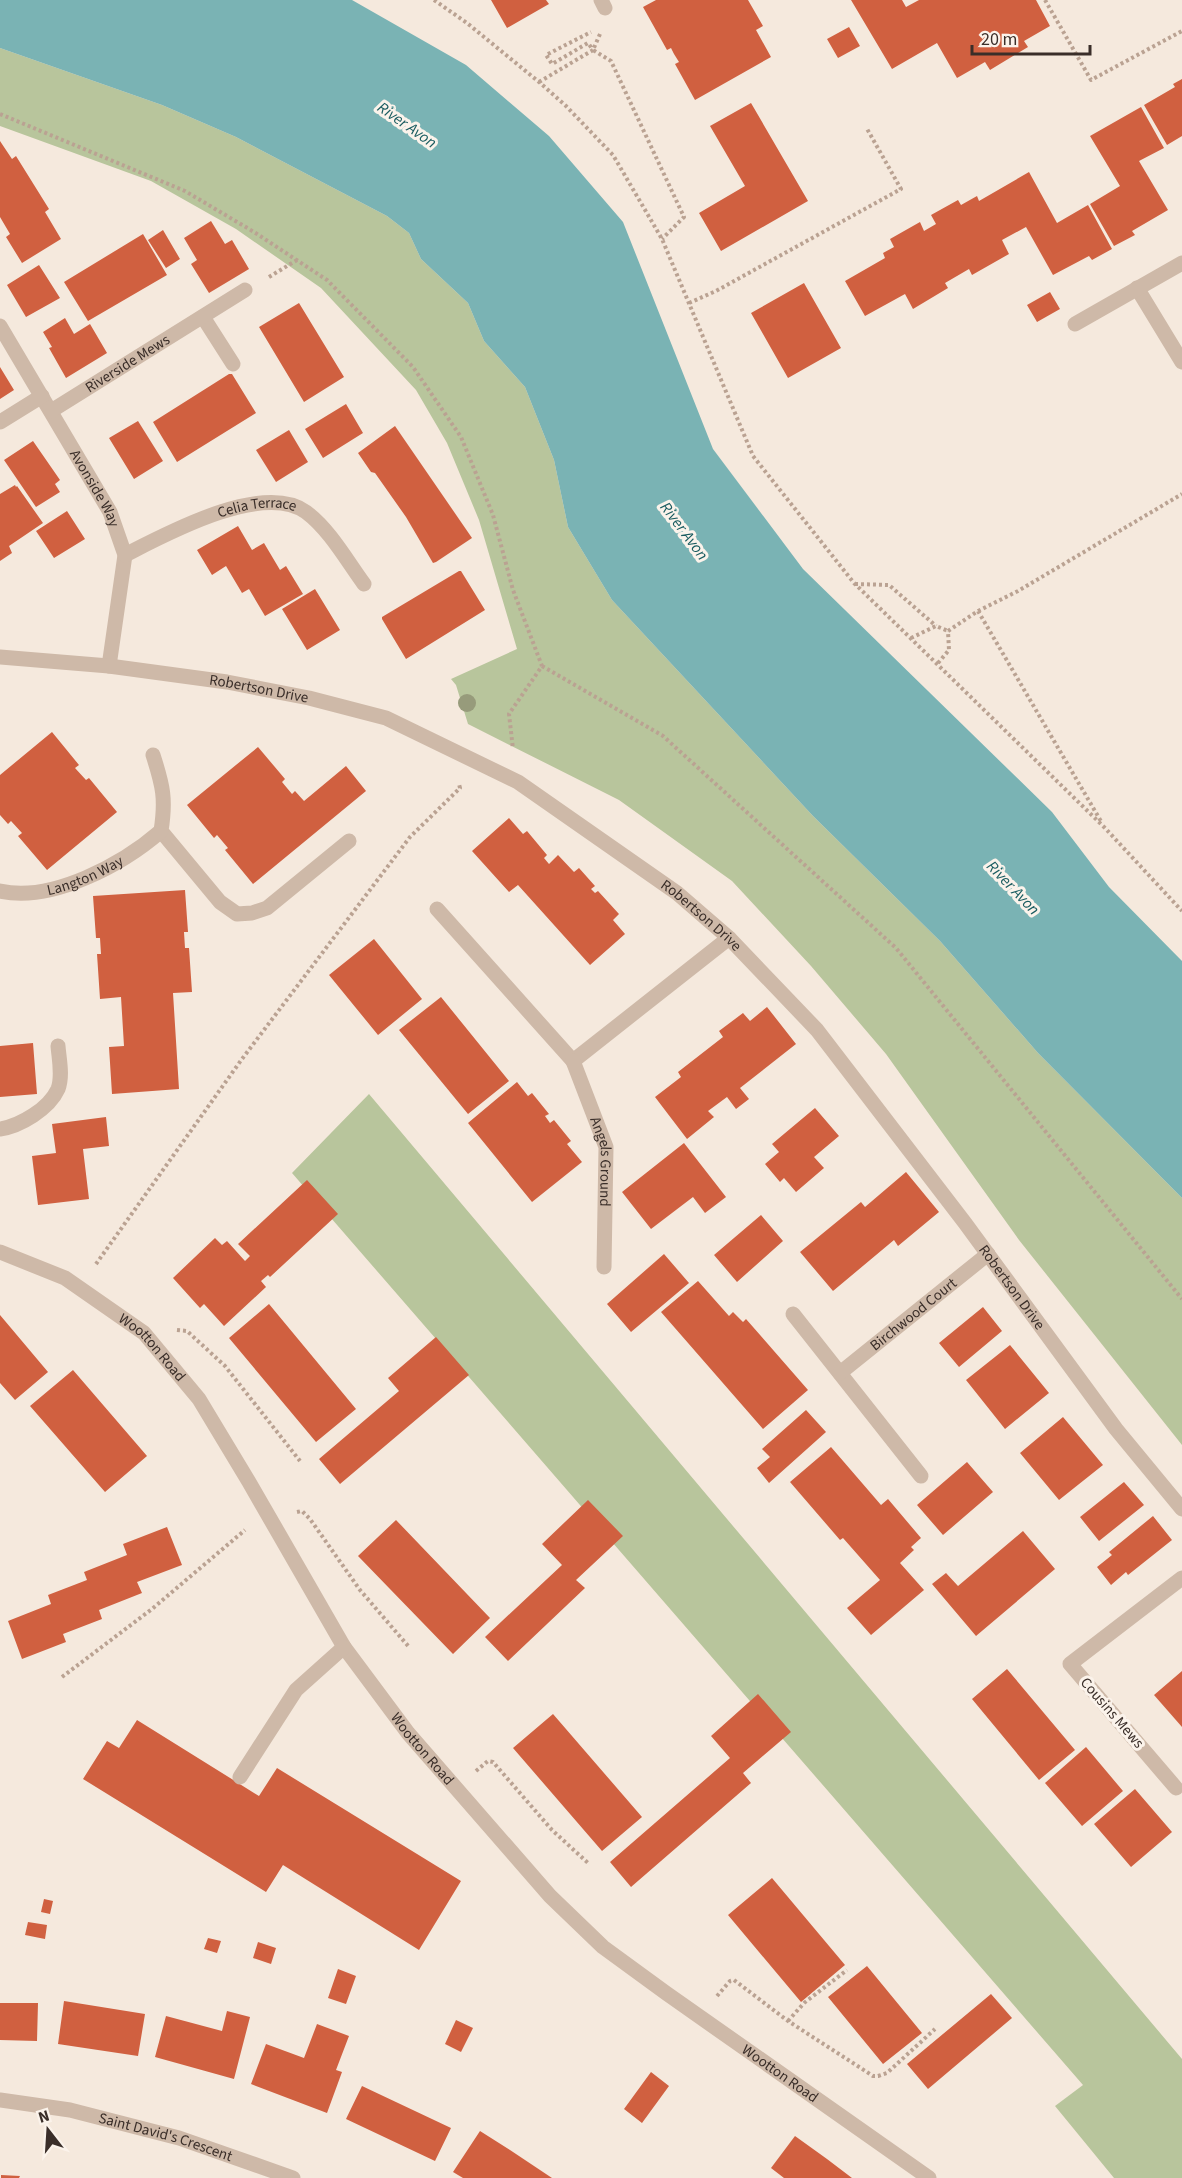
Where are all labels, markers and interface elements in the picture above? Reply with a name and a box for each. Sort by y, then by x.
scale bar [972,18,1090,56]
text: 20 m [981,27,1017,52]
water label: River Avon [373,97,441,153]
street label: Riverside Mews [81,329,174,398]
street label: Avonside Way [65,445,125,530]
street label: Celia Terrace [215,492,300,523]
water label: River Avon [655,497,713,565]
street label: Robertson Drive [208,669,310,708]
street label: Langton Way [45,850,127,901]
water label: River Avon [982,856,1044,920]
street label: Robertson Drive [657,874,747,956]
street label: Angels Ground [585,1113,617,1207]
street label: Robertson Drive [974,1240,1050,1334]
street label: Birchwood Court [865,1273,961,1356]
street label: Wootton Road [114,1308,191,1386]
street label: Cousins Mews [1075,1673,1149,1753]
street label: Wootton Road [386,1708,459,1790]
street label: Wootton Road [738,2039,823,2108]
north arrow [18,2100,78,2160]
text: N [36,2105,52,2129]
street label: Saint David's Crescent [96,2107,235,2167]

